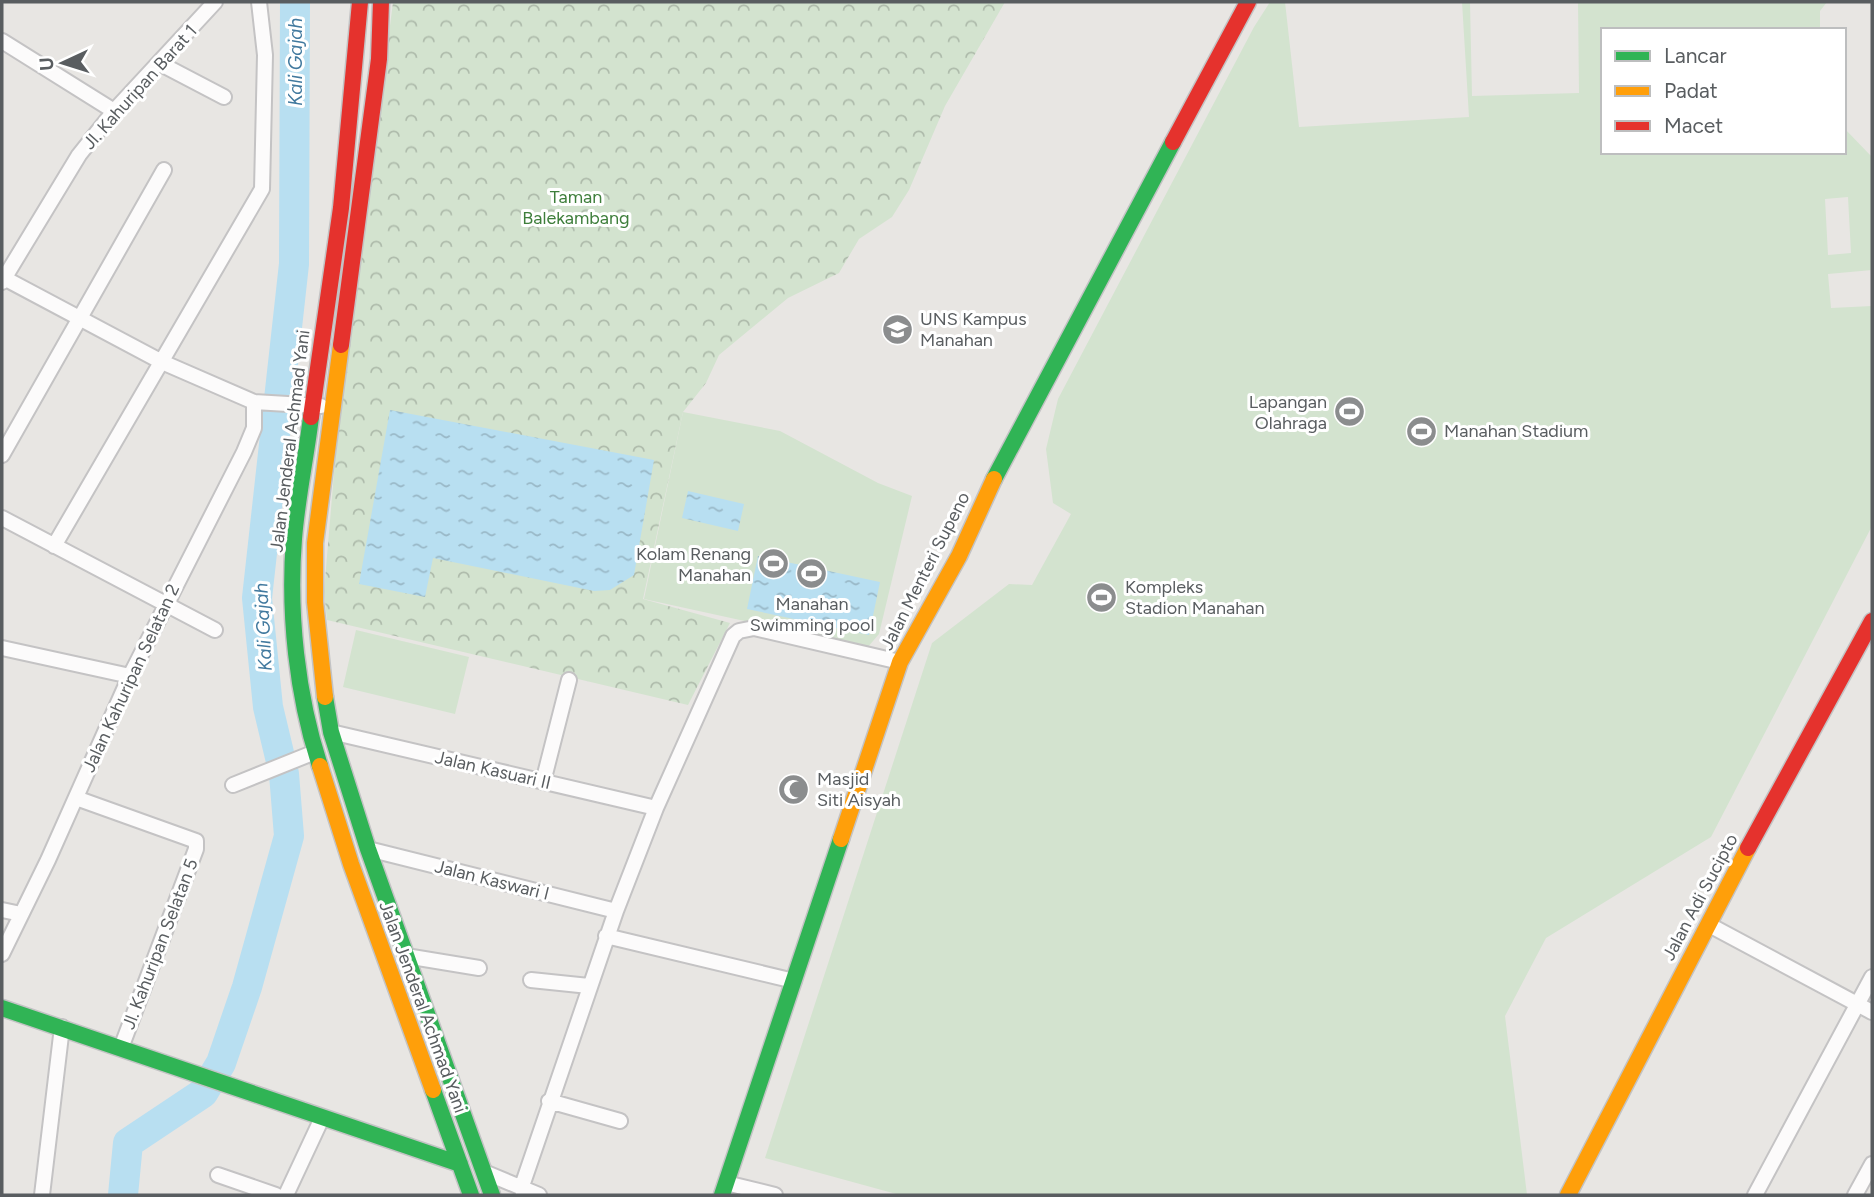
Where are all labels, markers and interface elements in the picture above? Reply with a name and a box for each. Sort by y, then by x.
water label: Kali Gajah [284,18,307,106]
street label: Jl. Kahuripan Barat 1 [78,20,202,154]
north arrow [28,28,98,98]
legend [1601,28,1846,154]
text: Lancar [1664,43,1727,68]
text: U [35,57,58,72]
text: Padat [1664,78,1718,103]
text: Macet [1664,113,1723,138]
park label: Taman Balekambang [522,186,630,229]
place label: UNS Kampus Manahan [920,308,1027,351]
school or university icon: UNS Kampus Manahan [880,312,914,346]
street label: Jalan Jenderal Achmad Yani [265,329,315,553]
place label: Lapangan Olahraga [1249,391,1327,434]
sports icon: Lapangan Olahraga [1333,395,1367,429]
sports icon: Manahan Stadium [1404,414,1438,448]
place label: Manahan Stadium [1444,420,1588,442]
street label: Jalan Menteri Supeno [876,488,974,654]
place label: Kolam Renang Manahan [636,543,751,586]
sports icon: Kolam Renang Manahan [757,547,791,581]
sports icon: Manahan Swimming pool [795,557,829,591]
place label: Kompleks Stadion Manahan [1125,576,1265,619]
street label: Jalan Kahuripan Selatan 2 [78,580,184,776]
sports icon: Kompleks Stadion Manahan [1085,580,1119,614]
water label: Kali Gajah [249,582,277,672]
place label: Manahan Swimming pool [750,593,874,636]
street label: Jalan Kasuari II [433,746,553,794]
place label: Masjid Siti Aisyah [817,768,901,811]
mosque icon: Masjid Siti Aisyah [777,772,811,806]
street label: Jalan Adi Sucipto [1657,830,1743,964]
street label: Jalan Kaswari I [433,855,551,905]
street label: Jl. Kahuripan Selatan 5 [117,856,203,1032]
street label: Jalan Jenderal Achmad Yani [374,898,472,1116]

